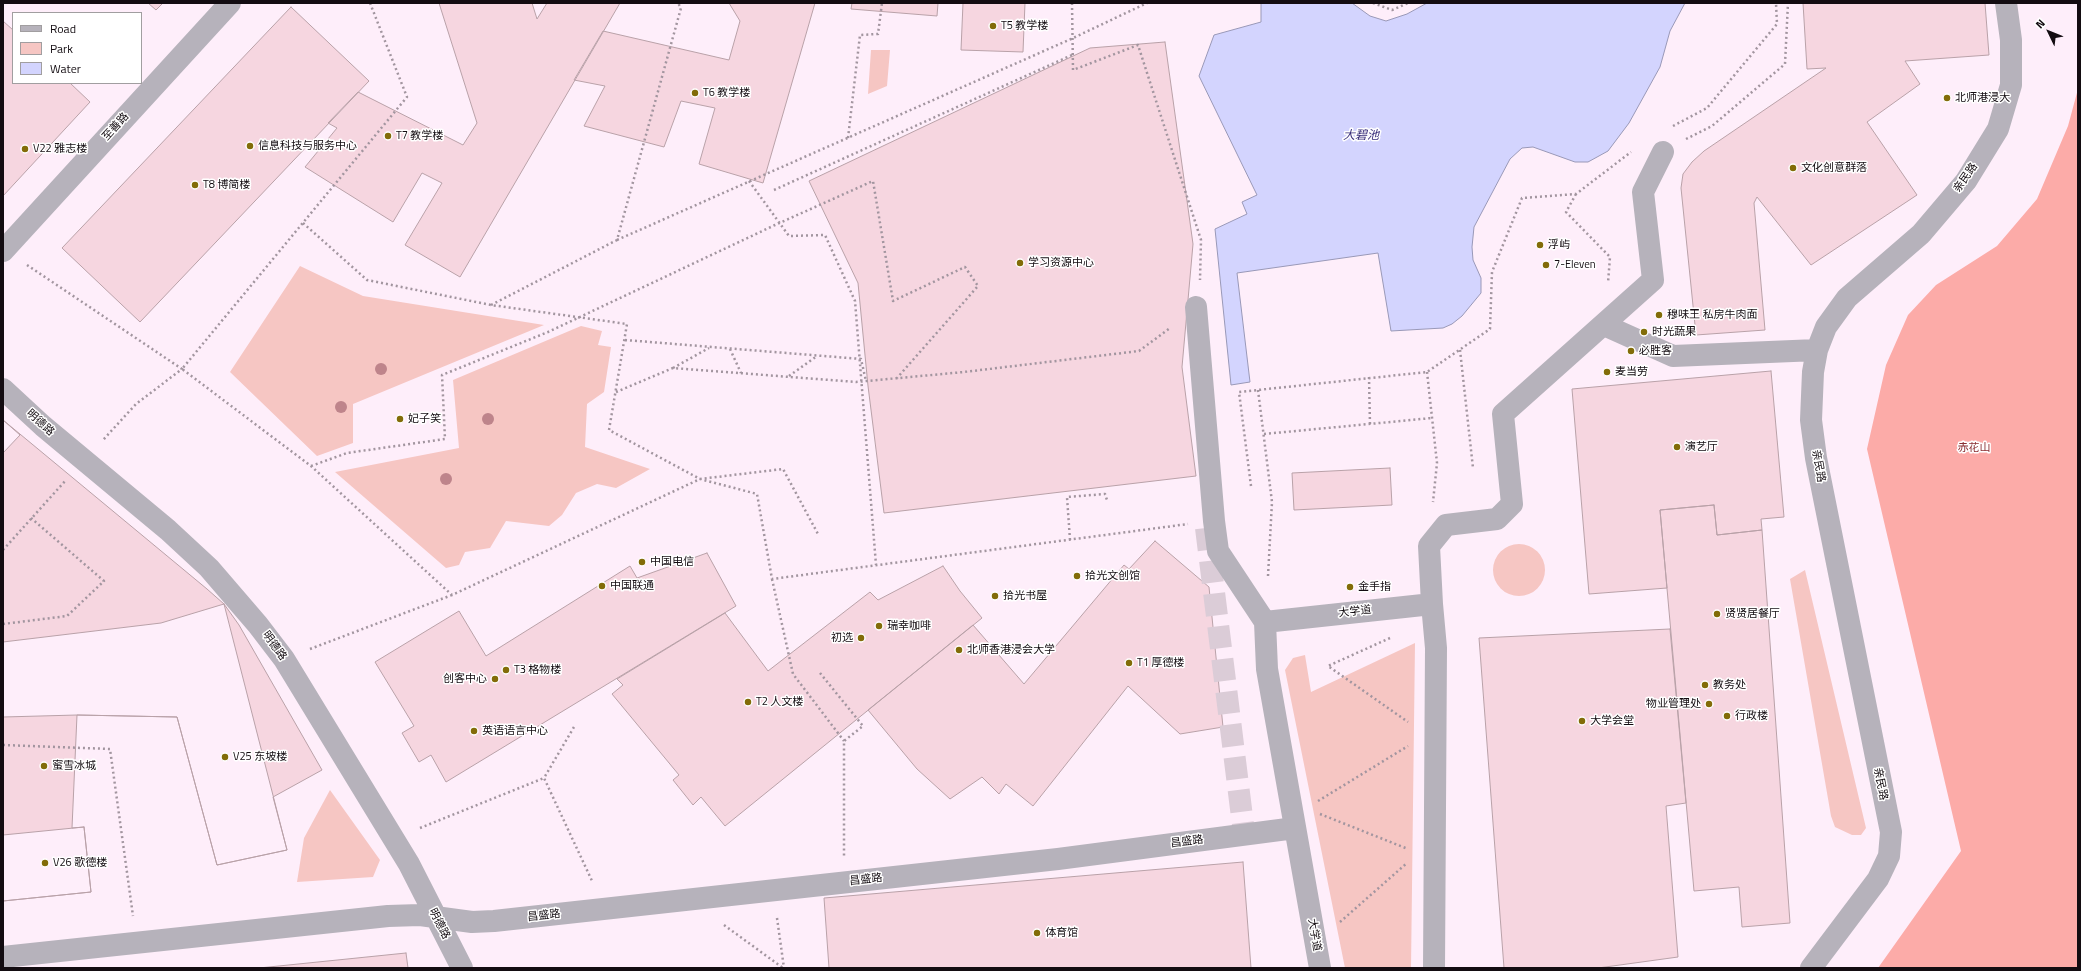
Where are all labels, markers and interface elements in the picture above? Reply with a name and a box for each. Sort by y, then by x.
legend [12,12,142,84]
north arrow [2029,12,2069,52]
text: N [2032,16,2049,32]
text: Road [50,19,76,38]
place label: T5 教学楼 [1001,19,1048,33]
marker: T5 教学楼 [988,21,998,31]
text: Park [50,39,73,58]
text: Water [50,59,81,78]
place label: T6 教学楼 [703,86,750,100]
marker: T6 教学楼 [690,88,700,98]
place label: 北师港浸大 [1955,91,2010,105]
marker: 北师港浸大 [1942,93,1952,103]
street label: 至善路 [100,110,132,144]
place label: T7 教学楼 [396,129,443,143]
water label: 大碧池 [1343,129,1379,143]
marker: T7 教学楼 [383,131,393,141]
place label: 信息科技与服务中心 [258,139,357,153]
marker: 信息科技与服务中心 [245,141,255,151]
place label: V22 雅志楼 [33,142,87,156]
marker: V22 雅志楼 [20,144,30,154]
place label: 文化创意群落 [1801,161,1867,175]
street label: 亲民路 [1951,161,1981,195]
marker: 文化创意群落 [1788,163,1798,173]
place label: T8 博简楼 [203,178,250,192]
marker: T8 博简楼 [190,180,200,190]
place label: 浮屿 [1548,238,1570,252]
marker: 浮屿 [1535,240,1545,250]
place label: 学习资源中心 [1028,256,1094,270]
marker: 学习资源中心 [1015,258,1025,268]
place label: 7-Eleven [1554,258,1596,272]
marker: 7-Eleven [1541,260,1551,270]
place label: 穆味王 私房牛肉面 [1667,308,1757,322]
marker: 穆味王 私房牛肉面 [1654,310,1664,320]
place label: 时光蔬果 [1652,325,1696,339]
marker: 时光蔬果 [1639,327,1649,337]
place label: 必胜客 [1639,344,1672,358]
marker: 必胜客 [1626,346,1636,356]
place label: 麦当劳 [1615,365,1648,379]
marker: 麦当劳 [1602,367,1612,377]
street label: 明德路 [23,407,57,439]
place label: 妃子笑 [408,412,441,426]
marker: 妃子笑 [395,414,405,424]
place label: 演艺厅 [1685,440,1718,454]
park label: 赤花山 [1958,441,1990,455]
marker: 演艺厅 [1672,442,1682,452]
street label: 亲民路 [1809,449,1827,483]
place label: 中国电信 [650,555,694,569]
marker: 中国电信 [637,557,647,567]
place label: 拾光文创馆 [1085,569,1140,583]
marker: 拾光文创馆 [1072,571,1082,581]
place label: 中国联通 [610,579,654,593]
place label: 金手指 [1358,580,1391,594]
marker: 中国联通 [597,581,607,591]
marker: 金手指 [1345,582,1355,592]
place label: 拾光书屋 [1003,589,1047,603]
marker: 拾光书屋 [990,591,1000,601]
street label: 大学道 [1338,604,1372,620]
place label: 贤贤居餐厅 [1725,607,1780,621]
marker: 贤贤居餐厅 [1712,609,1722,619]
place label: 瑞幸咖啡 [887,619,931,633]
marker: 瑞幸咖啡 [874,621,884,631]
street label: 明德路 [259,629,289,663]
place label: 初选 [831,631,853,645]
marker: 初选 [856,633,866,643]
place label: 北师香港浸会大学 [967,643,1055,657]
marker: 北师香港浸会大学 [954,645,964,655]
place label: T1 厚德楼 [1137,656,1184,670]
marker: T1 厚德楼 [1124,658,1134,668]
place label: T3 格物楼 [514,663,561,677]
marker: T3 格物楼 [501,665,511,675]
place label: 创客中心 [443,672,487,686]
marker: 创客中心 [490,674,500,684]
place label: 教务处 [1713,678,1746,692]
marker: 教务处 [1700,680,1710,690]
place label: T2 人文楼 [756,695,803,709]
marker: T2 人文楼 [743,697,753,707]
place label: 物业管理处 [1646,697,1701,711]
marker: 物业管理处 [1704,699,1714,709]
place label: 行政楼 [1735,709,1768,723]
marker: 行政楼 [1722,711,1732,721]
place label: 大学会堂 [1590,714,1634,728]
marker: 大学会堂 [1577,716,1587,726]
place label: 英语语言中心 [482,724,548,738]
marker: 英语语言中心 [469,726,479,736]
place label: V25 东坡楼 [233,750,287,764]
marker: V25 东坡楼 [220,752,230,762]
place label: 蜜雪冰城 [52,759,96,773]
marker: 蜜雪冰城 [39,761,49,771]
street label: 亲民路 [1870,767,1890,801]
street label: 昌盛路 [1170,833,1204,851]
place label: V26 歌德楼 [53,856,107,870]
marker: V26 歌德楼 [40,858,50,868]
street label: 昌盛路 [849,872,883,888]
street label: 明德路 [426,906,452,942]
street label: 昌盛路 [527,908,561,924]
street label: 大学道 [1305,918,1323,952]
place label: 体育馆 [1045,926,1078,940]
marker: 体育馆 [1032,928,1042,938]

